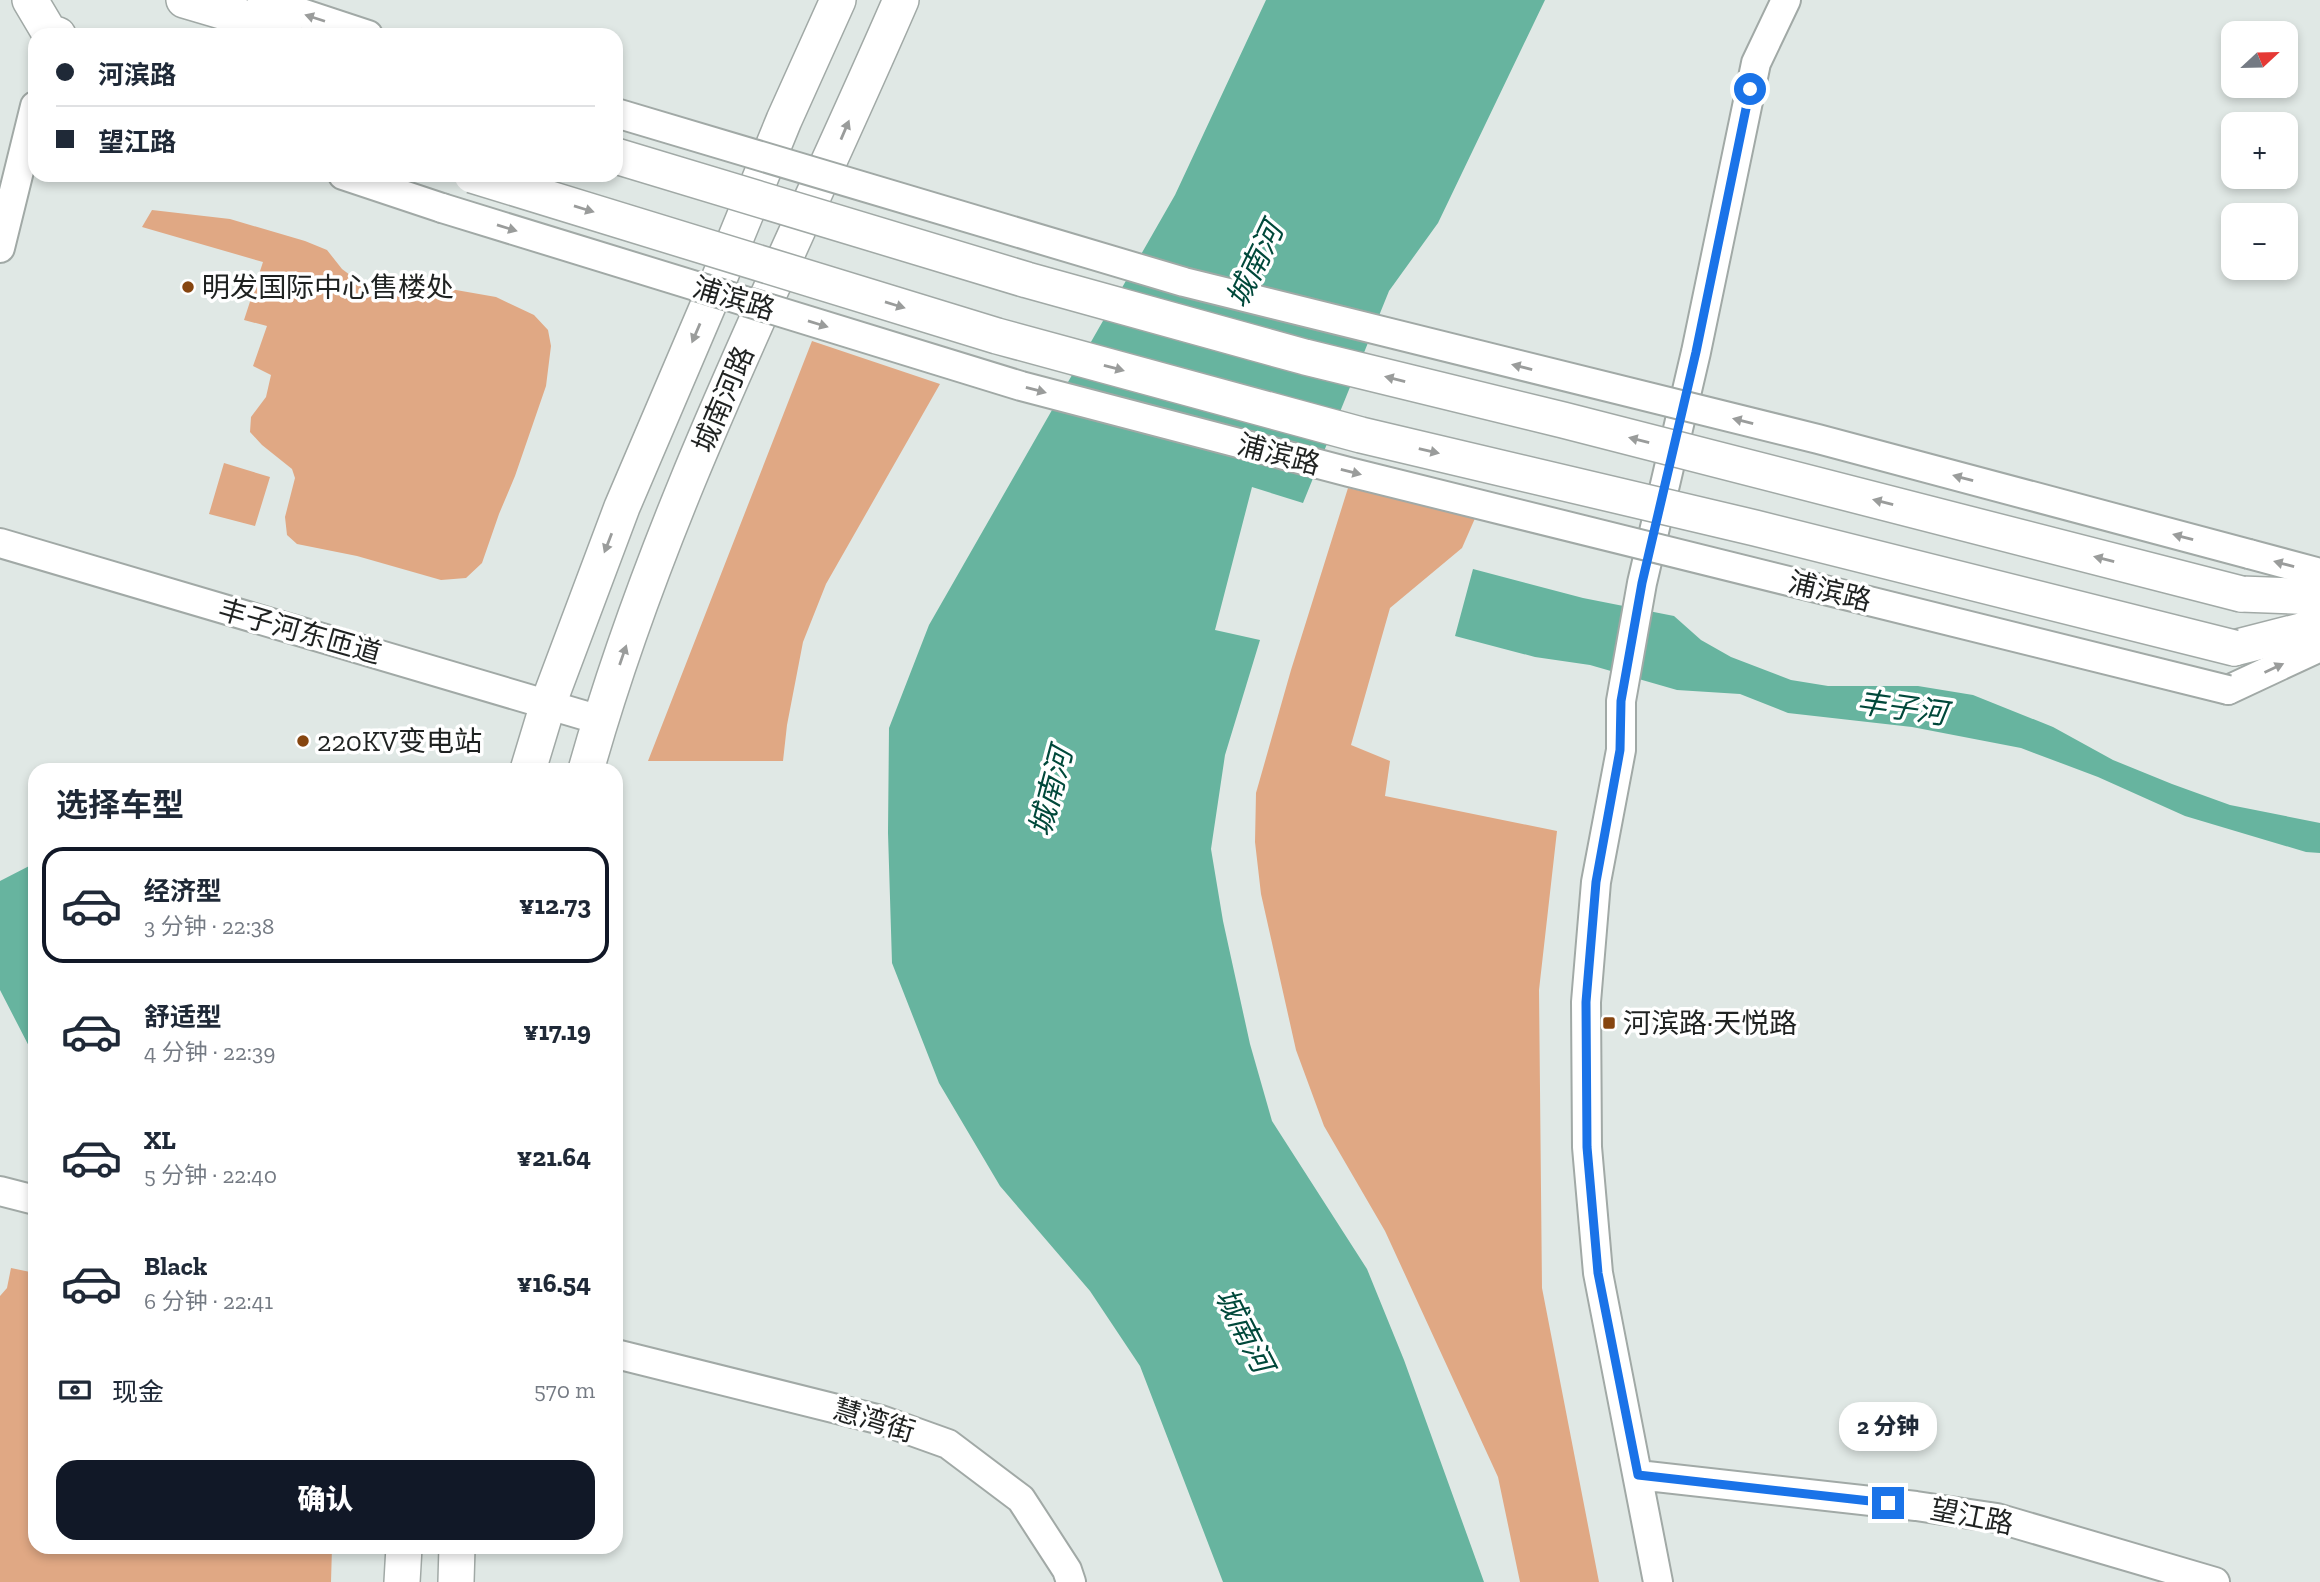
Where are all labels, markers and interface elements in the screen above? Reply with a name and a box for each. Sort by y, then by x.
one-way arrow [304,12,325,22]
north arrow [2221,21,2298,98]
map controls [2221,21,2298,280]
text: 河滨路 [98,59,176,91]
route start [1734,73,1766,105]
button: + [2221,112,2298,189]
one-way arrow [839,120,851,140]
text: 望江路 [98,126,176,158]
button: − [2221,203,2298,280]
one-way arrow [574,205,595,215]
water label: 城南河 [1219,212,1293,313]
one-way arrow [497,223,518,234]
street label: 浦滨路 [689,270,779,327]
place label: 明发国际中心售楼处 [202,271,454,304]
marker: 明发国际中心售楼处 [180,279,196,295]
one-way arrow [885,300,906,310]
one-way arrow [808,319,829,329]
one-way arrow [690,323,702,343]
street label: 城南河路 [686,341,761,457]
one-way arrow [1511,361,1533,372]
one-way arrow [1104,363,1125,373]
one-way arrow [1383,373,1405,384]
one-way arrow [1025,385,1047,396]
one-way arrow [1732,415,1754,426]
street label: 浦滨路 [1234,428,1324,481]
one-way arrow [1628,434,1650,445]
one-way arrow [1418,446,1440,457]
one-way arrow [1340,467,1362,478]
one-way arrow [1952,472,1974,483]
one-way arrow [1872,496,1894,507]
one-way arrow [2172,531,2193,541]
one-way arrow [603,532,614,553]
one-way arrow [2092,553,2114,564]
one-way arrow [2274,558,2295,568]
street label: 浦滨路 [1785,565,1875,618]
street label: 丰子河东匝道 [215,592,385,670]
one-way arrow [618,645,629,666]
one-way arrow [2264,663,2284,674]
water label: 丰子河 [1855,684,1954,733]
place label: 220KV变电站 [317,725,482,758]
marker: 220KV变电站 [295,733,311,749]
water label: 城南河 [1022,739,1081,840]
text: 选择车型 [56,786,184,824]
icon: car [60,874,123,937]
text: 经济型 [144,875,222,907]
text: ¥12.73 [519,889,591,921]
text: 3 分钟 · 22:38 [144,912,274,940]
icon: car [60,1000,123,1063]
text: 舒适型 [144,1001,222,1033]
place label: 河滨路·天悦路 [1623,1007,1797,1040]
text: ¥17.19 [523,1015,591,1047]
marker: 河滨路·天悦路 [1601,1015,1617,1031]
text: 4 分钟 · 22:39 [144,1038,275,1066]
text: XL [144,1124,176,1156]
icon: car [60,1126,123,1189]
text: ¥21.64 [517,1141,591,1173]
text: 5 分钟 · 22:40 [144,1161,277,1189]
text: Black [144,1250,207,1282]
icon: car [60,1252,123,1315]
text: ¥16.54 [517,1267,591,1299]
water label: 城南河 [1208,1282,1283,1383]
text: 6 分钟 · 22:41 [144,1287,273,1315]
icon: cash [56,1371,94,1409]
text: 现金 [112,1376,164,1408]
text: 570 m [534,1376,595,1404]
street label: 慧湾街 [829,1392,919,1449]
callout: 2 分钟 [1839,1402,1937,1450]
text: 2 分钟 [1857,1412,1919,1440]
button: 确认 [56,1460,595,1540]
route end [1872,1487,1904,1519]
street label: 望江路 [1928,1492,2016,1541]

